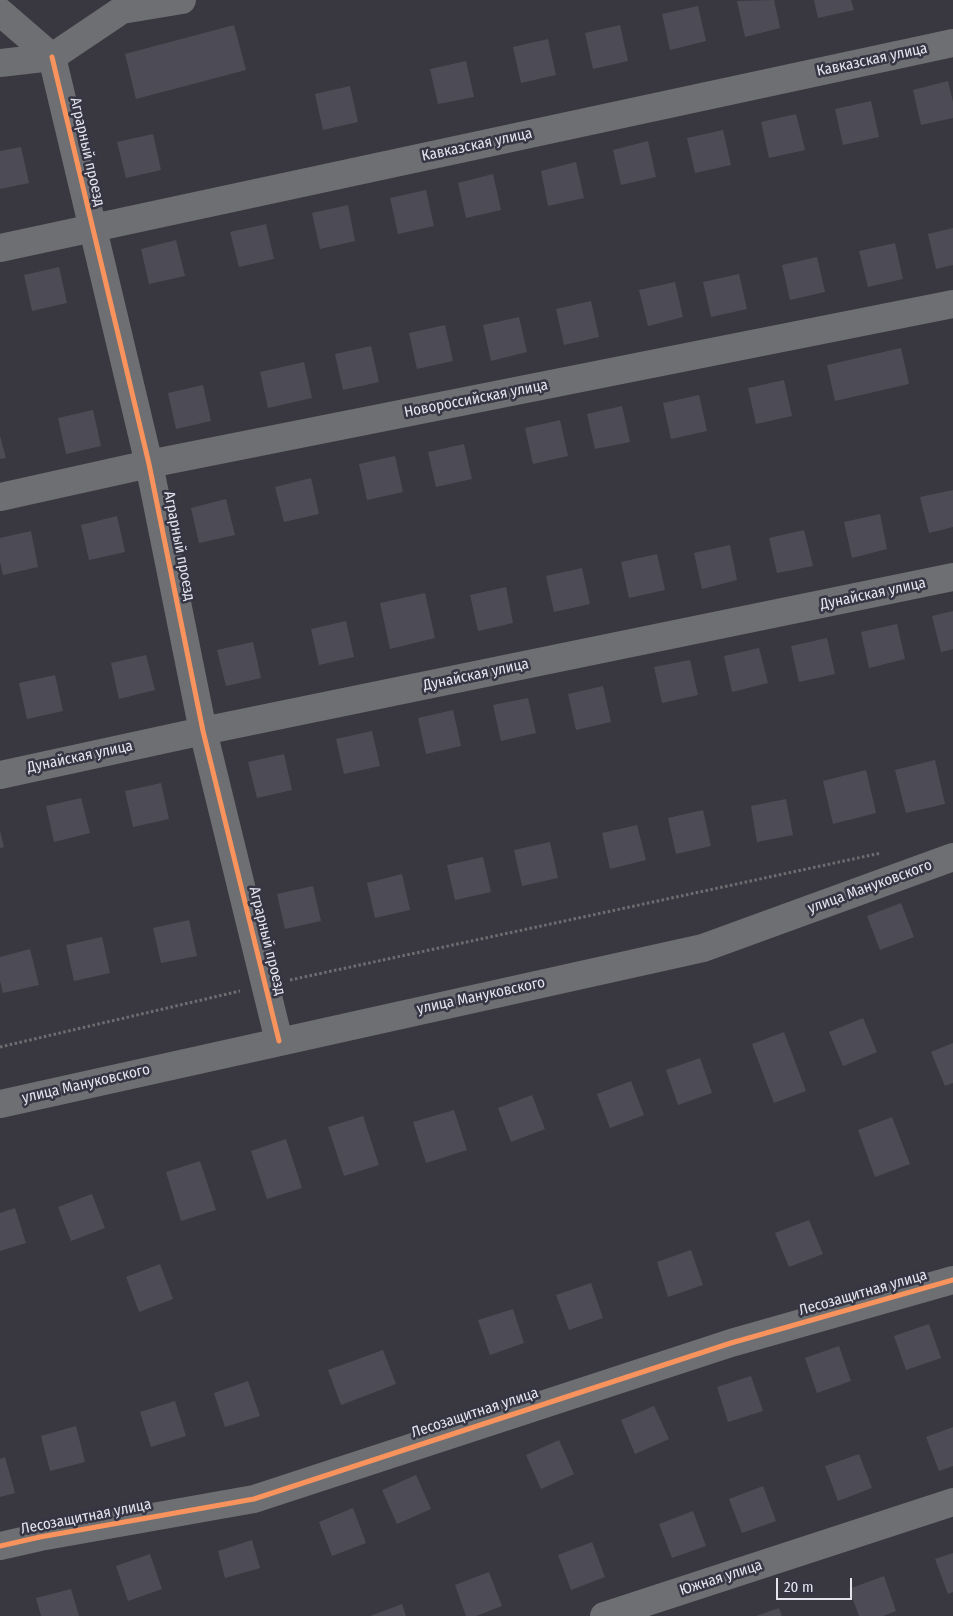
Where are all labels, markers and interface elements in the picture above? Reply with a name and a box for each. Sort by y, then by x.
street label: Кавказская улица [815,39,929,81]
street label: Аграрный проезд [66,96,108,208]
street label: Кавказская улица [420,124,534,166]
street label: Новороссийская улица [403,376,549,422]
street label: Аграрный проезд [160,490,198,602]
street label: Дунайская улица [819,574,927,614]
street label: Дунайская улица [422,655,530,695]
street label: Дунайская улица [26,737,134,777]
street label: улица Мануковского [806,856,934,918]
street label: Аграрный проезд [245,885,289,997]
street label: улица Мануковского [415,974,547,1018]
street label: улица Мануковского [20,1061,152,1107]
street label: Лесозащитная улица [797,1266,929,1320]
street label: Лесозащитная улица [409,1384,541,1442]
street label: Лесозащитная улица [19,1496,153,1538]
street label: Южная улица [678,1556,764,1600]
scale bar [778,1568,854,1600]
text: 20 m [784,1578,814,1596]

